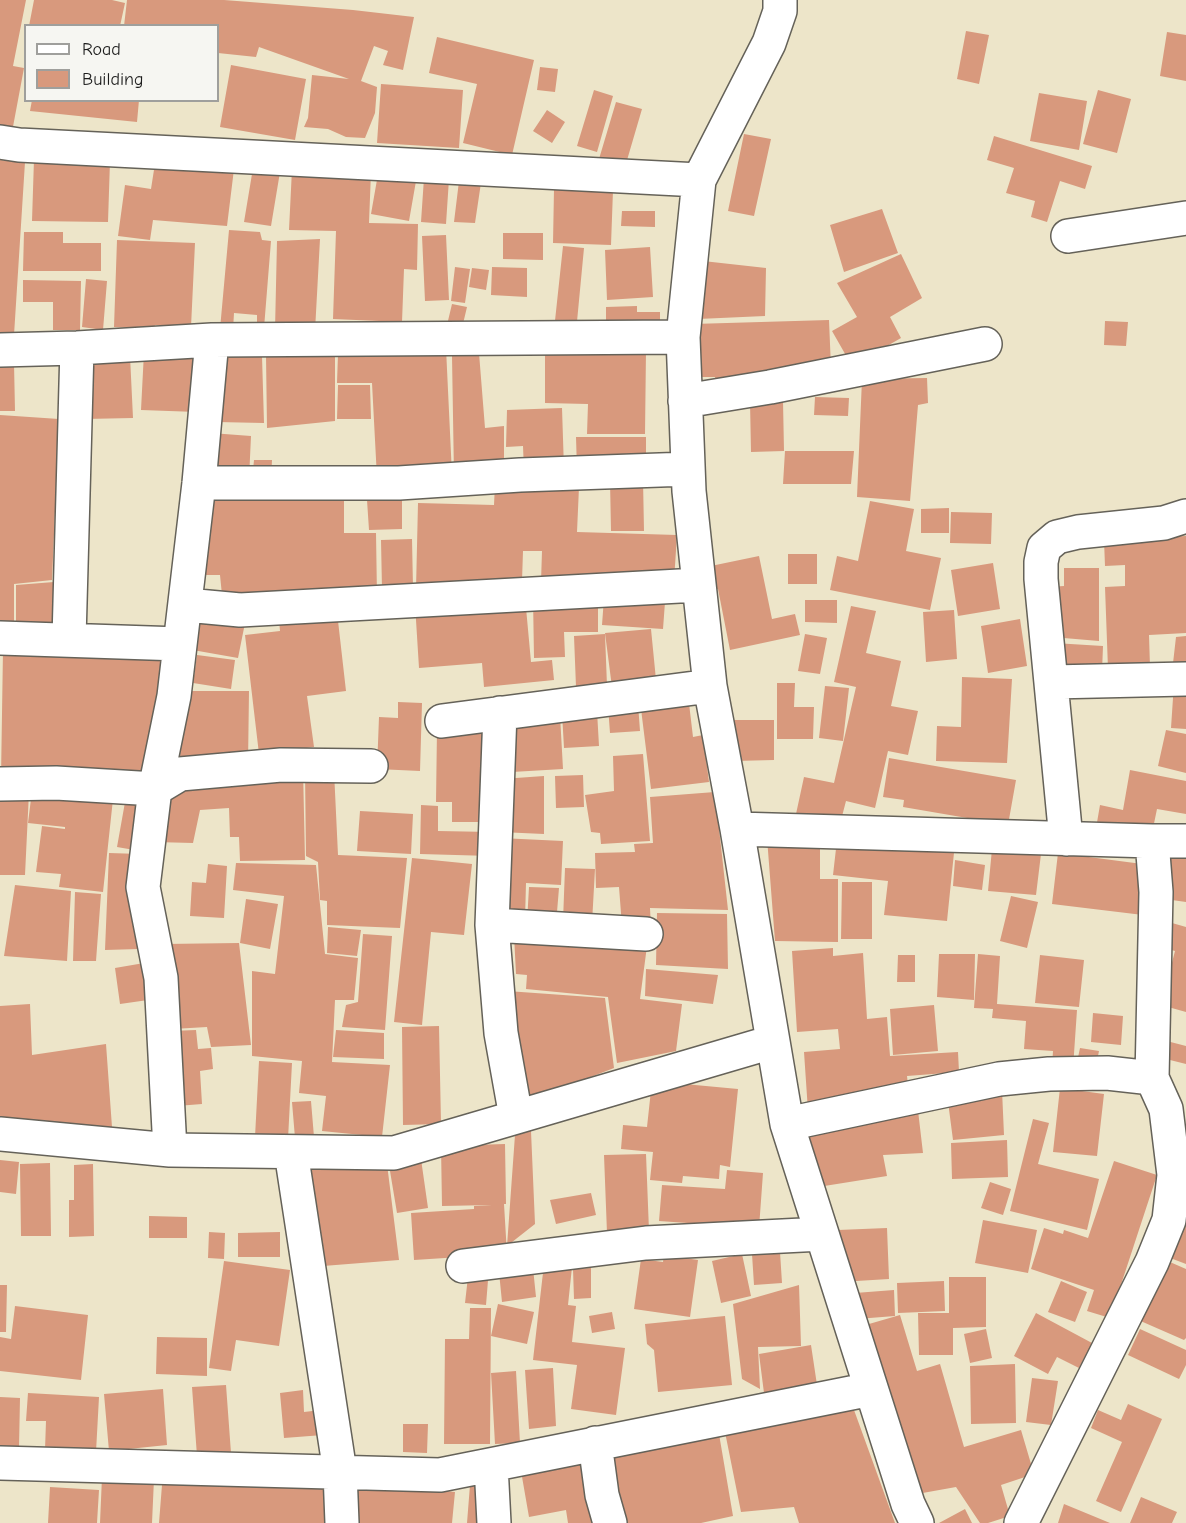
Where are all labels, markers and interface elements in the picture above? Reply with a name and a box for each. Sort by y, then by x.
legend [24,24,219,102]
text: Road [82,39,121,60]
text: Building [82,69,144,90]

